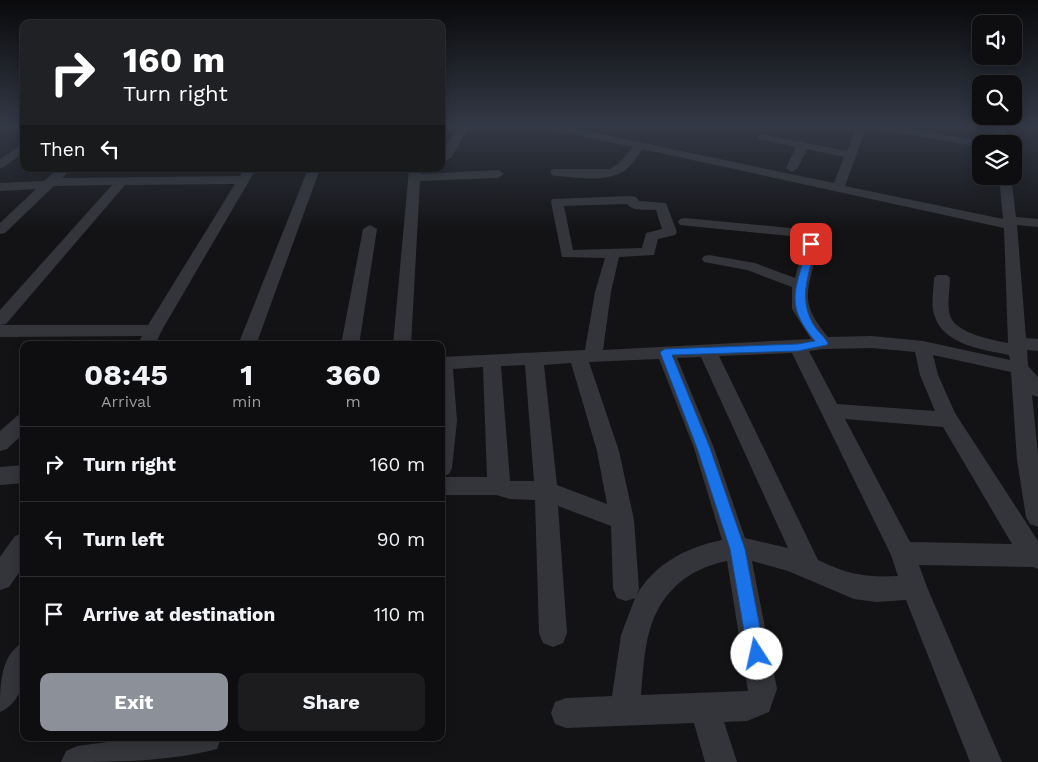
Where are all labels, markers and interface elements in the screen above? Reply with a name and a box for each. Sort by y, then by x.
map controls [972,15,1022,185]
button: sound [972,15,1022,65]
text: 160 m [123,39,225,81]
icon: right [40,40,105,105]
button: search [972,75,1022,125]
text: Turn right [123,81,228,106]
icon: left [96,135,124,163]
button: layers [972,135,1022,185]
text: Then [40,138,86,161]
pin [790,223,832,265]
icon: arrive [797,230,825,258]
text: 08:45 [84,357,168,392]
text: 1 [240,357,253,392]
text: 360 [325,357,381,392]
text: Arrival [101,392,151,411]
text: min [232,392,261,411]
text: m [346,392,361,411]
icon: right [40,450,68,478]
text: Turn right [83,453,176,476]
text: 160 m [370,453,425,476]
icon: left [40,525,68,553]
text: Turn left [83,528,164,551]
text: 90 m [377,528,425,551]
icon: arrive [40,600,68,628]
text: Arrive at destination [83,603,275,626]
text: 110 m [374,603,425,626]
position arrow [730,627,782,679]
button: Exit [40,673,228,731]
button: Share [238,673,425,731]

